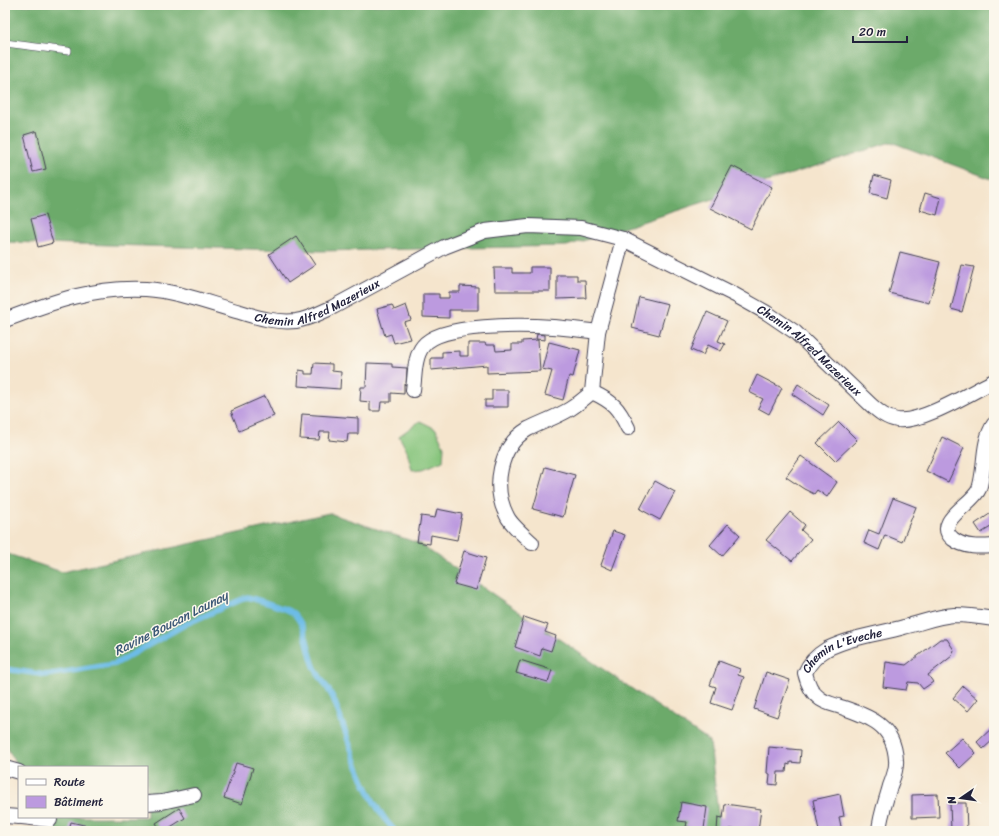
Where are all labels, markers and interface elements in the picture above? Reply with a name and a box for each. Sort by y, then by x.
scale bar [853,18,907,44]
text: 20 m [859,21,886,43]
street label: Chemin Alfred Mazerieux [252,272,385,333]
street label: Chemin Alfred Mazerieux [753,299,868,403]
water label: Ravine Boucan Launay [110,583,234,662]
street label: Chemin L'Eveche [796,622,884,677]
legend [18,766,148,818]
text: Route [54,771,85,793]
north arrow [941,778,981,818]
text: Bâtiment [54,791,103,813]
text: N [942,794,962,807]

